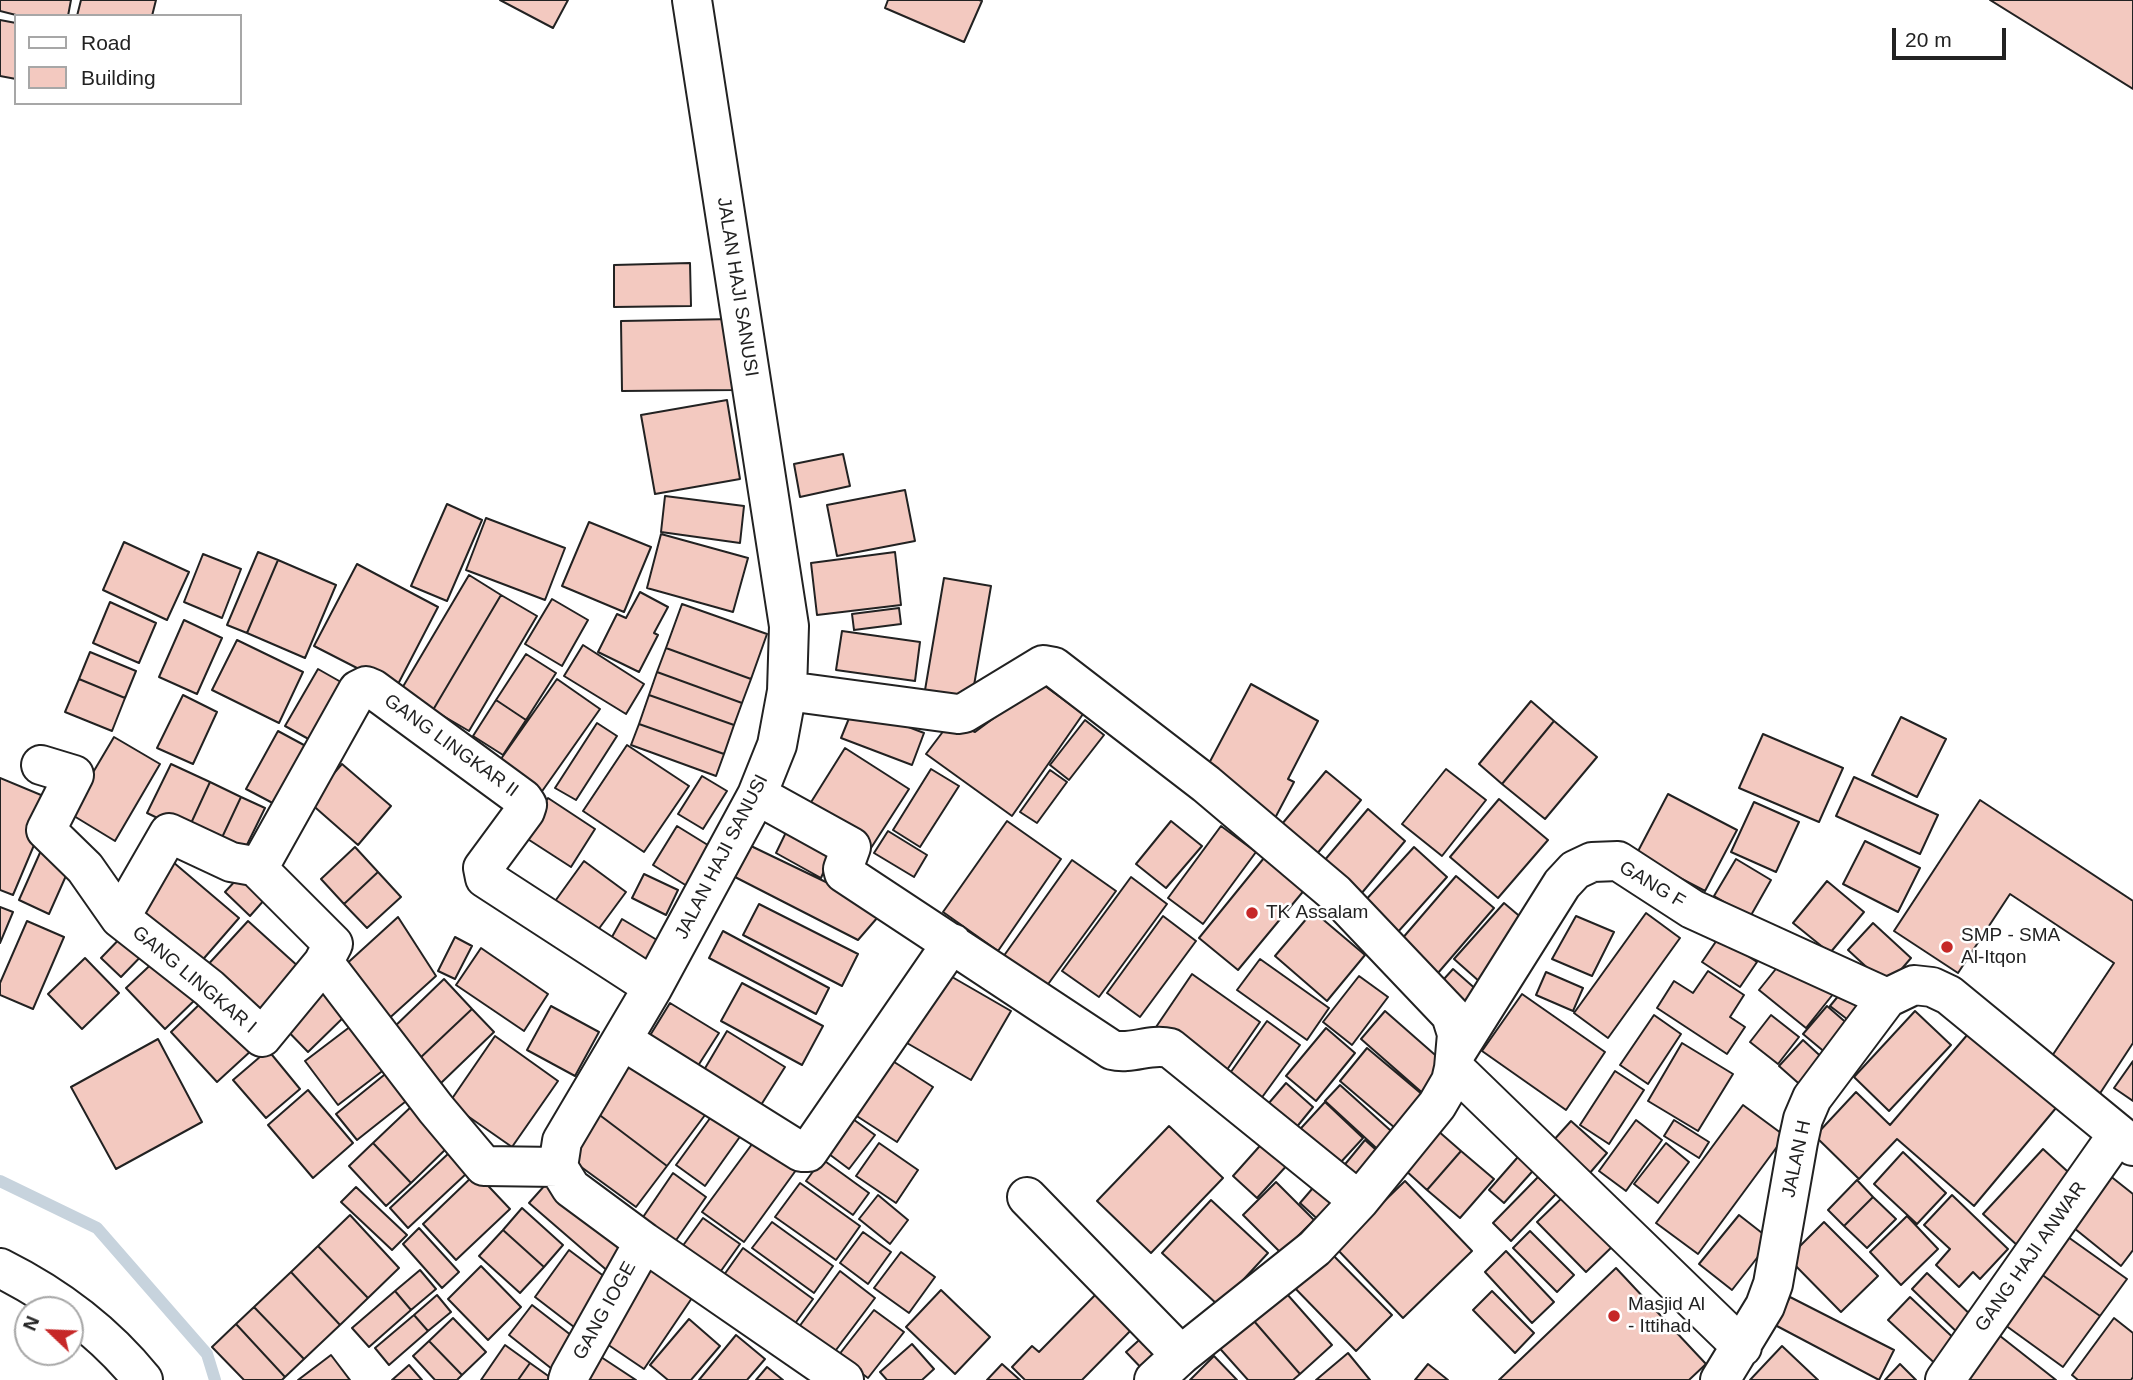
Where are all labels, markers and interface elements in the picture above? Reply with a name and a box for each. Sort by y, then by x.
legend [14,14,242,105]
scale bar [1895,14,2009,58]
text: 20 m [1905,28,1952,51]
text: Road [81,31,131,54]
text: Building [81,66,156,89]
street label: JALAN HAJI SANUSI [712,196,762,378]
street label: GANG LINGKAR II [379,690,523,802]
street label: JALAN HAJI SANUSI [671,771,773,943]
street label: GANG F [1615,856,1689,914]
place label: TK Assalam [1266,902,1368,924]
marker: TK Assalam [1244,905,1260,921]
street label: GANG LINGKAR I [127,921,261,1039]
place label: SMP - SMA Al-Itqon [1961,925,2060,969]
marker: SMP - SMA Al-Itqon [1939,939,1955,955]
street label: JALAN H [1778,1118,1816,1200]
street label: GANG HAJI ANWAR [1971,1178,2091,1336]
street label: GANG IOGE [569,1258,641,1364]
place label: Masjid Al - Ittihad [1628,1294,1705,1338]
north arrow [14,1296,84,1366]
marker: Masjid Al - Ittihad [1606,1308,1622,1324]
text: N [19,1313,43,1334]

